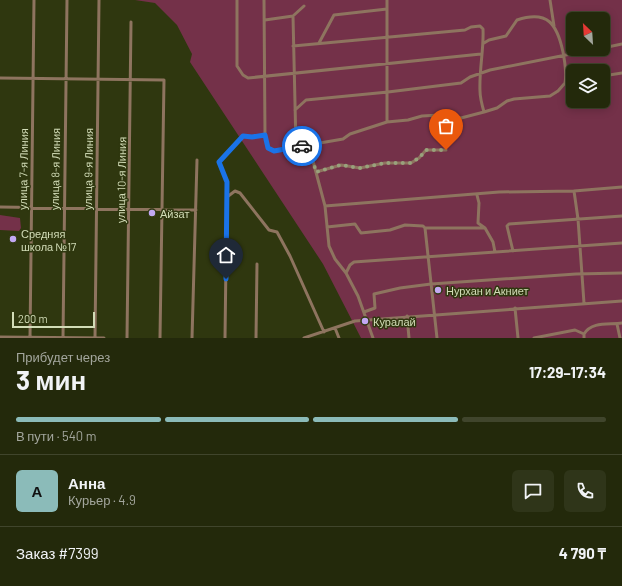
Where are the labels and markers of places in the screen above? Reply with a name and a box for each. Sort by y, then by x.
pin [429,109,463,150]
place label: Айзат [160,207,189,220]
marker: Айзат [147,208,157,218]
place label: Средняя школа №17 [21,227,76,253]
marker: Средняя школа №17 [8,234,18,244]
pin [209,238,243,279]
place label: Нурхан и Акниет [446,284,529,297]
marker: Нурхан и Акниет [433,285,443,295]
place label: Куралай [373,315,416,328]
marker: Куралай [360,316,370,326]

